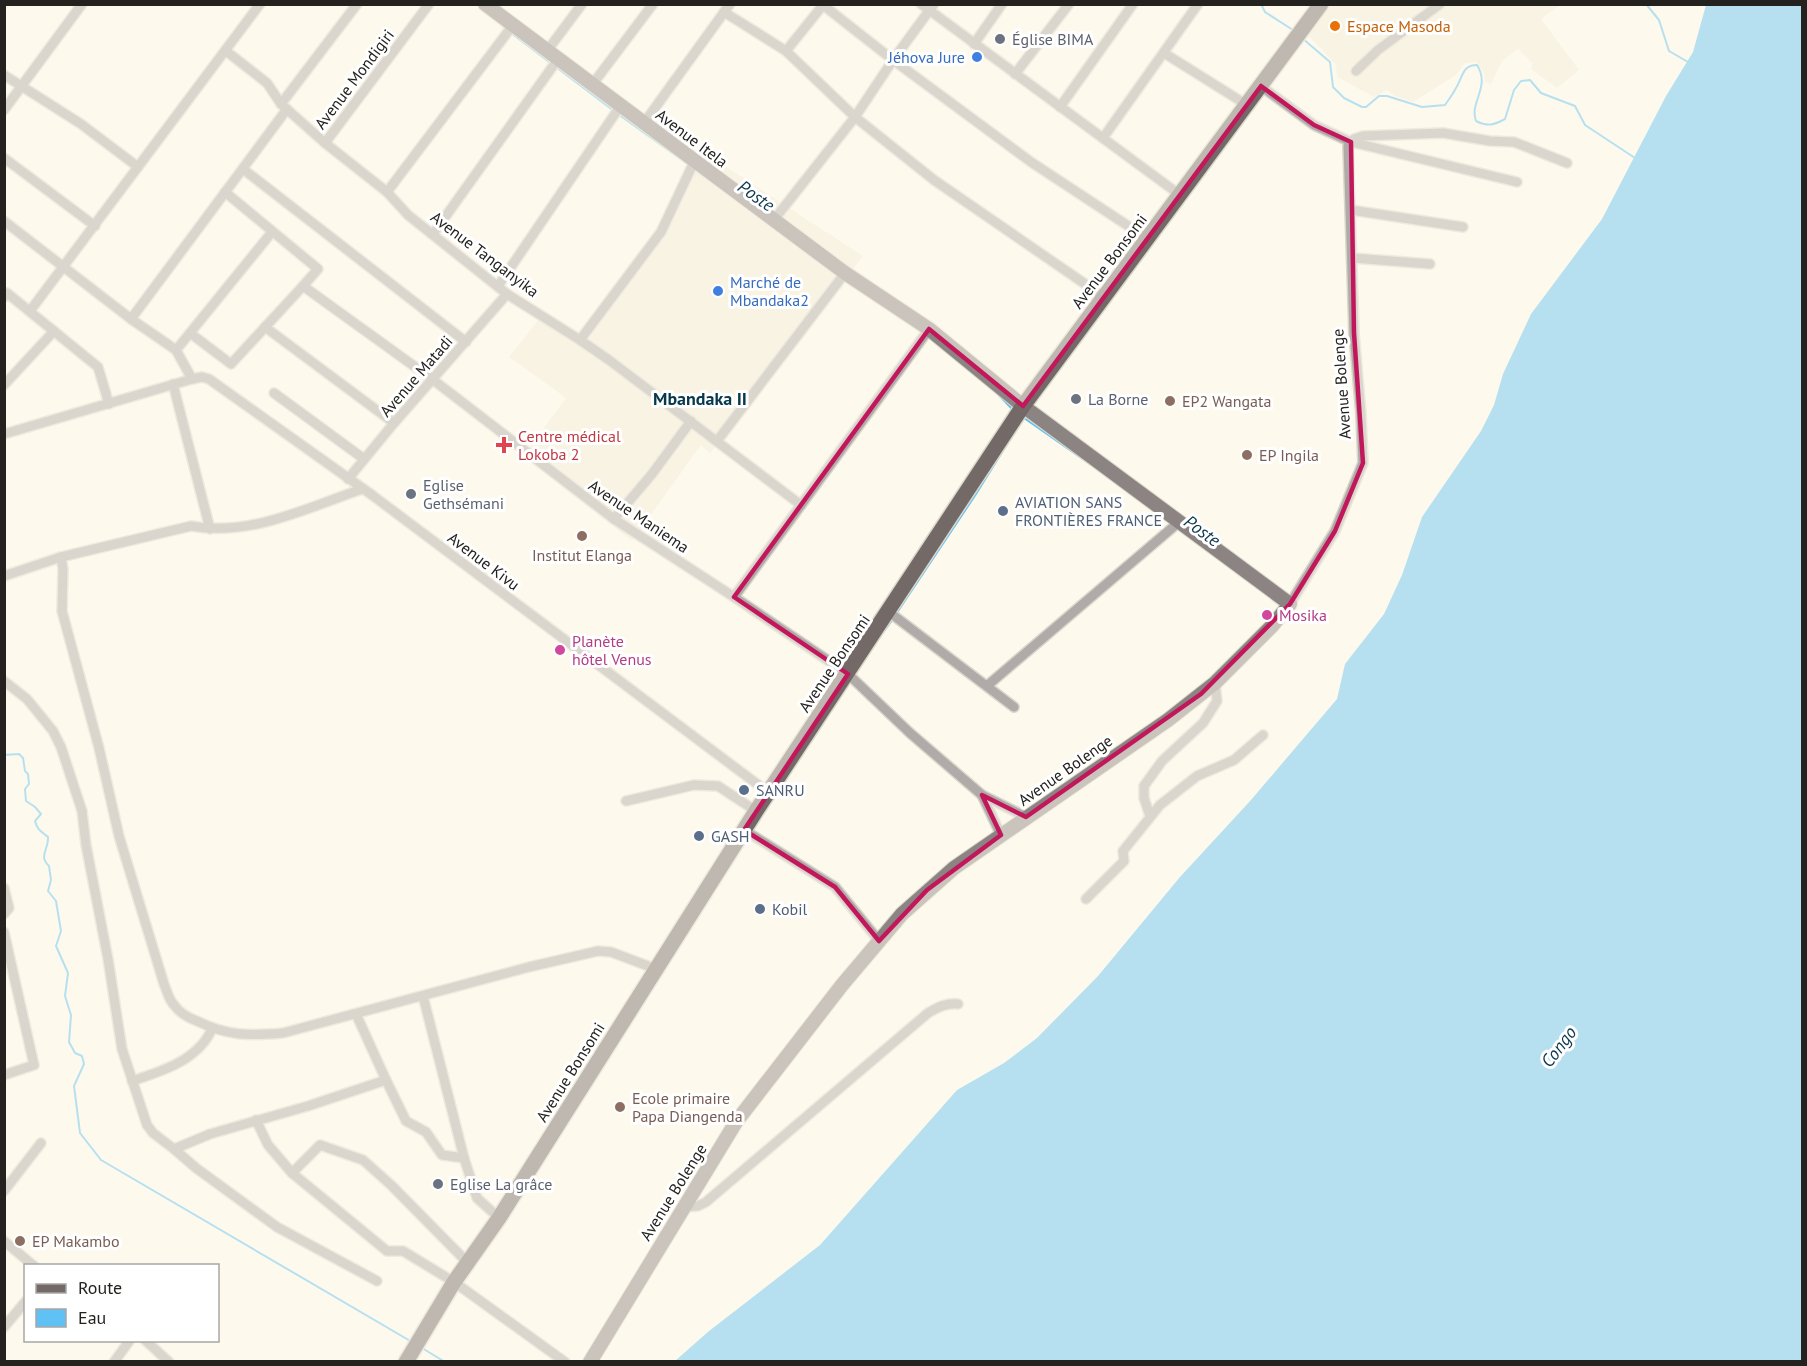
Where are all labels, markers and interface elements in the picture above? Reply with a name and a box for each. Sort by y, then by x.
place label: Espace Masoda [1347,16,1451,36]
marker: Espace Masoda [1328,19,1342,33]
street label: Avenue Mondigiri [310,25,398,133]
place label: Église BIMA [1012,29,1094,49]
marker: Église BIMA [993,32,1007,46]
place label: Jéhova Jure [887,47,965,67]
marker: Jéhova Jure [970,50,984,64]
street label: Avenue Itela [652,104,732,172]
water label: Poste [733,175,780,217]
street label: Avenue Tanganyika [427,207,543,301]
street label: Avenue Bonsomi [1067,210,1151,312]
place label: Marché de Mbandaka2 [730,272,809,310]
marker: Marché de Mbandaka2 [711,284,725,298]
street label: Avenue Bolenge [1327,328,1355,440]
street label: Avenue Matadi [375,331,457,421]
district label: Mbandaka II [653,387,747,410]
place label: La Borne [1088,389,1148,409]
place label: EP2 Wangata [1182,391,1271,411]
marker: La Borne [1069,392,1083,406]
marker: EP2 Wangata [1163,394,1177,408]
place label: Centre médical Lokoba 2 [518,426,621,464]
marker: Centre médical Lokoba 2 [495,436,513,454]
place label: EP Ingila [1259,445,1319,465]
marker: EP Ingila [1240,448,1254,462]
place label: Eglise Gethsémani [423,475,504,513]
street label: Avenue Maniema [585,475,693,557]
marker: Eglise Gethsémani [404,487,418,501]
place label: AVIATION SANS FRONTIÈRES FRANCE [1015,492,1162,530]
marker: AVIATION SANS FRONTIÈRES FRANCE [996,504,1010,518]
water label: Poste [1179,510,1226,552]
street label: Avenue Kivu [444,528,524,594]
marker: Institut Elanga [575,529,589,543]
place label: Institut Elanga [532,545,632,565]
place label: Mosika [1279,605,1327,625]
marker: Mosika [1260,608,1274,622]
street label: Avenue Bonsomi [794,610,874,716]
place label: Planète hôtel Venus [572,631,652,669]
marker: Planète hôtel Venus [553,643,567,657]
street label: Avenue Bolenge [1014,730,1116,810]
place label: SANRU [756,780,805,800]
marker: SANRU [737,783,751,797]
place label: GASH [711,826,749,846]
marker: GASH [692,829,706,843]
place label: Kobil [772,899,807,919]
marker: Kobil [753,902,767,916]
street label: Avenue Bonsomi [531,1019,609,1125]
water label: Congo [1536,1022,1582,1072]
place label: Ecole primaire Papa Diangenda [632,1088,743,1126]
marker: Ecole primaire Papa Diangenda [613,1100,627,1114]
street label: Avenue Bolenge [635,1140,711,1244]
place label: Eglise La grâce [450,1174,552,1194]
marker: Eglise La grâce [431,1177,445,1191]
place label: EP Makambo [32,1231,120,1251]
marker: EP Makambo [13,1234,27,1248]
legend [24,1264,219,1342]
text: Route [78,1276,122,1299]
text: Eau [78,1306,106,1329]

